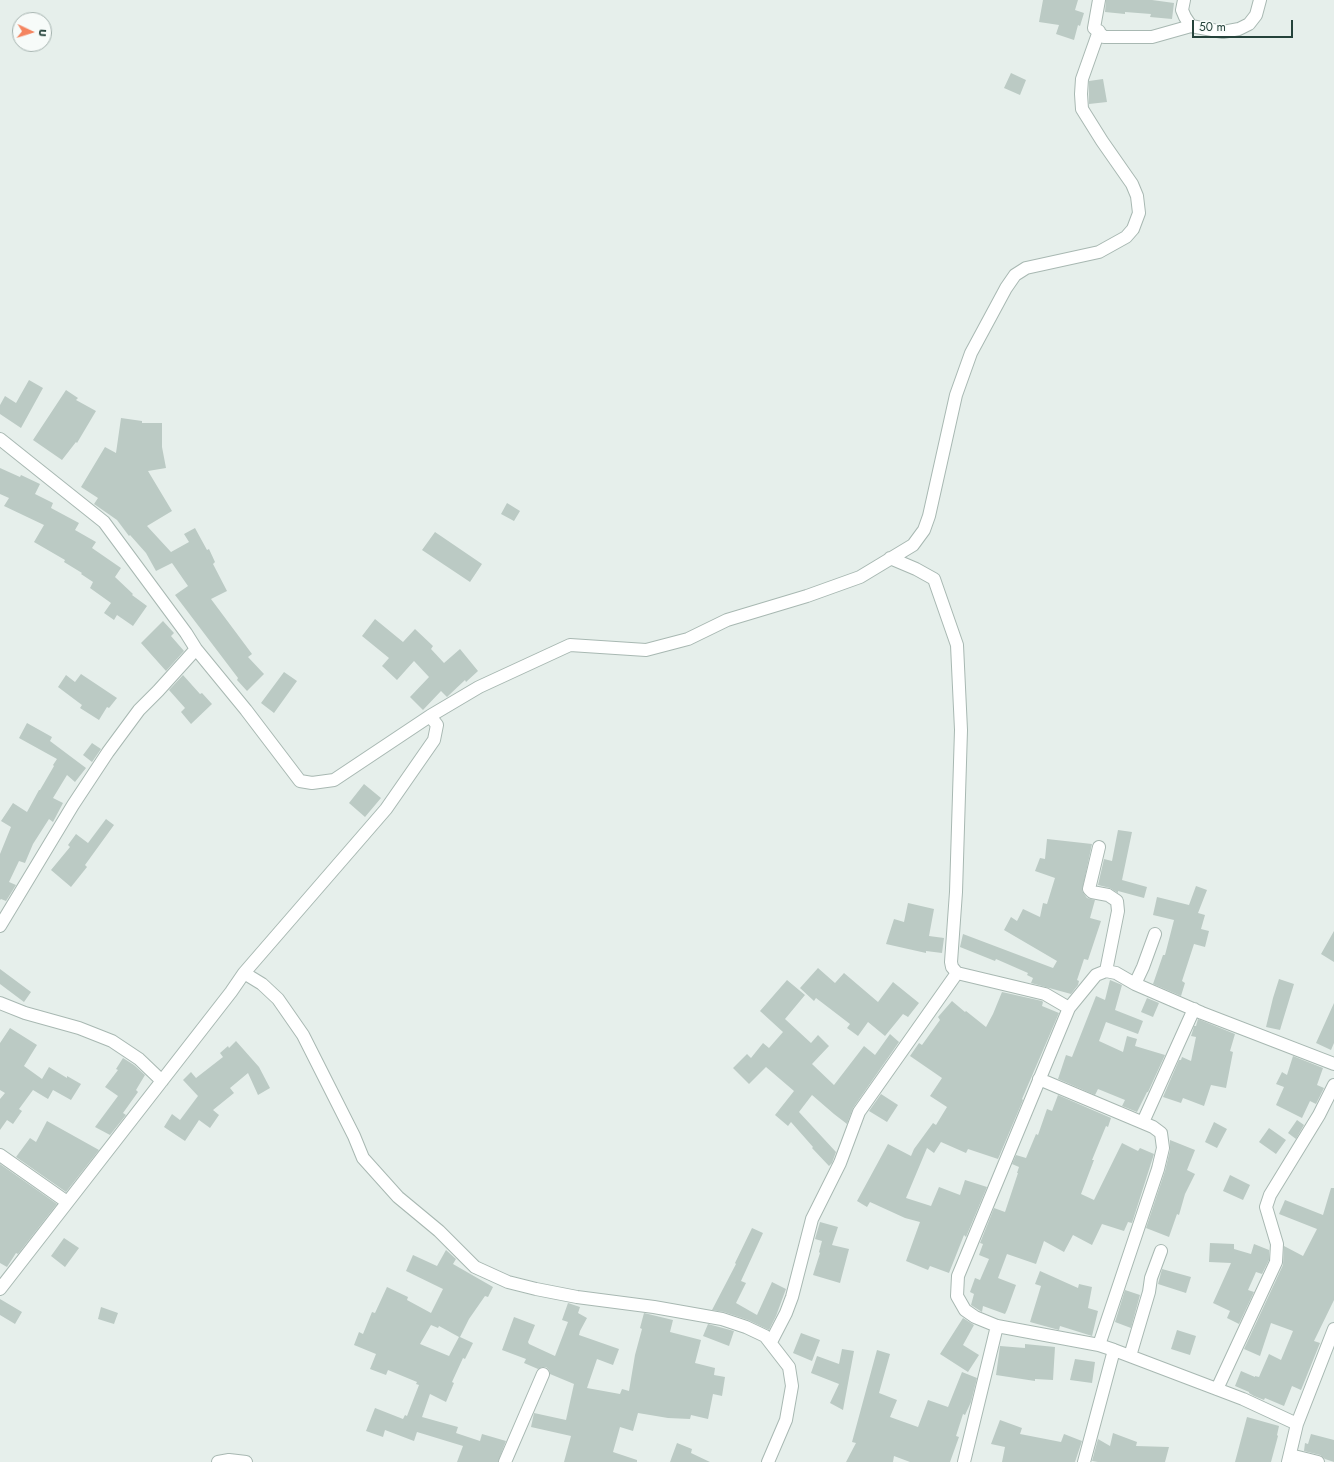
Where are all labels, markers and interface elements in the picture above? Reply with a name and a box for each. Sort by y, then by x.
north arrow [12,12,52,52]
scale bar [1194,12,1295,38]
text: 50 m [1199,18,1226,36]
text: U [35,28,51,37]

